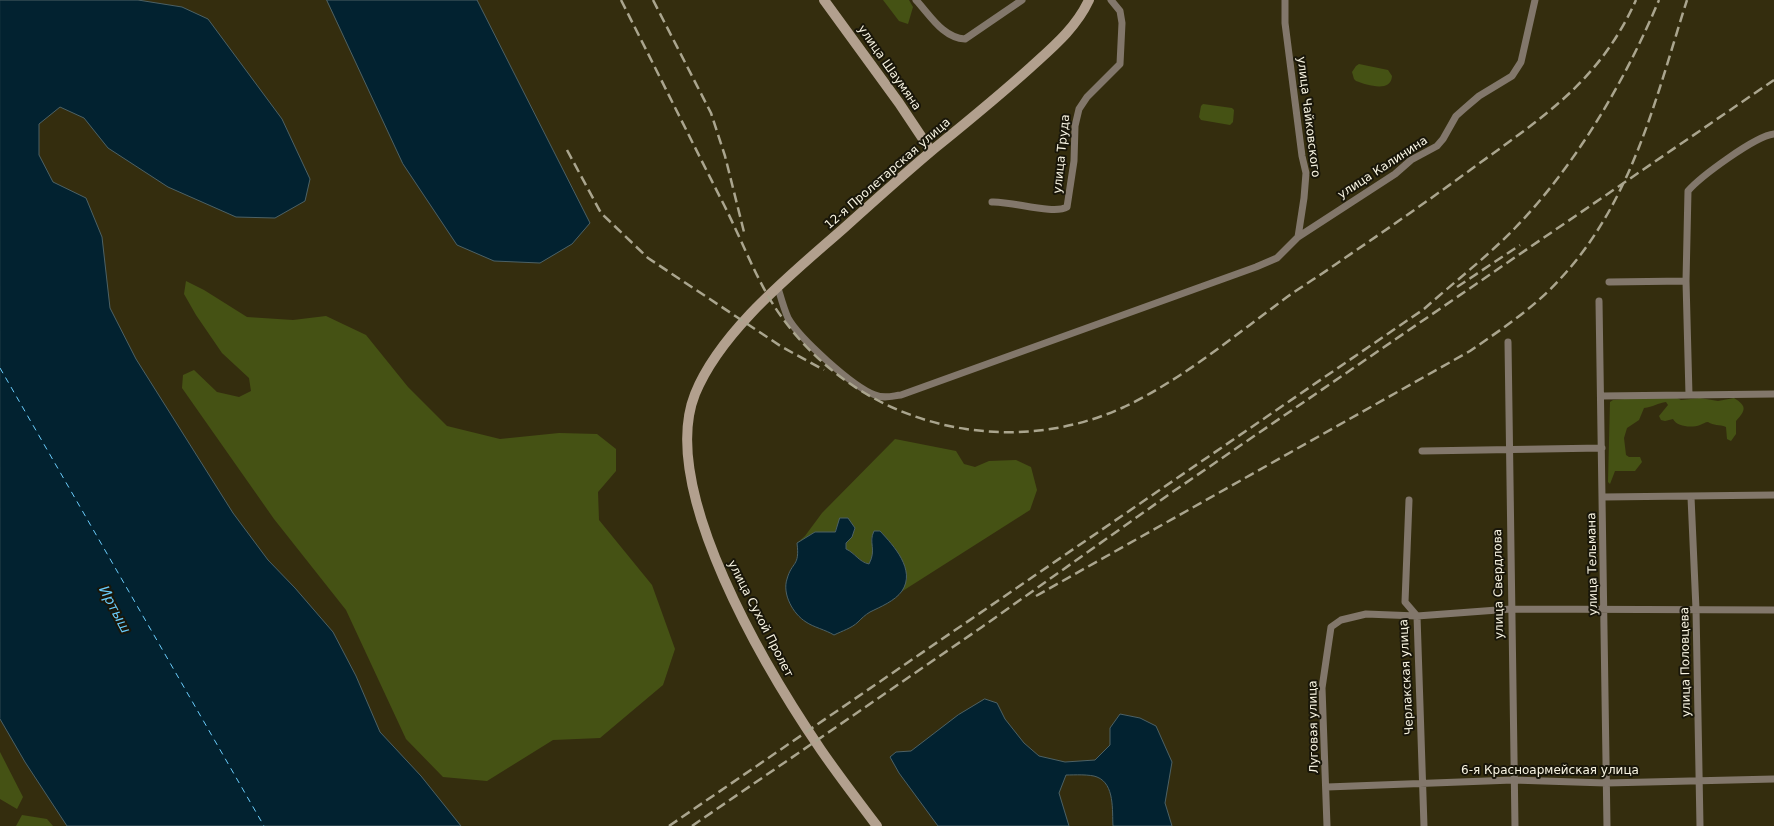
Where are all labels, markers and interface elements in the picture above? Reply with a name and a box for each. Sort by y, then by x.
street label: улица Шаумяна [854,23,924,113]
street label: улица Чайковского [1293,56,1323,178]
street label: улица Труда [1051,114,1073,194]
street label: 12-я Пролетарская улица [822,115,954,233]
street label: улица Калинина [1335,134,1431,202]
street label: улица Тельмана [1585,512,1601,616]
street label: улица Свердлова [1491,529,1507,639]
street label: улица Сухой Пролет [724,558,796,680]
water label: Иртыш [95,583,133,637]
street label: улица Половцева [1678,607,1694,717]
street label: Черлакская улица [1397,619,1417,735]
street label: Луговая улица [1306,680,1322,774]
street label: 6-я Красноармейская улица [1461,764,1639,778]

